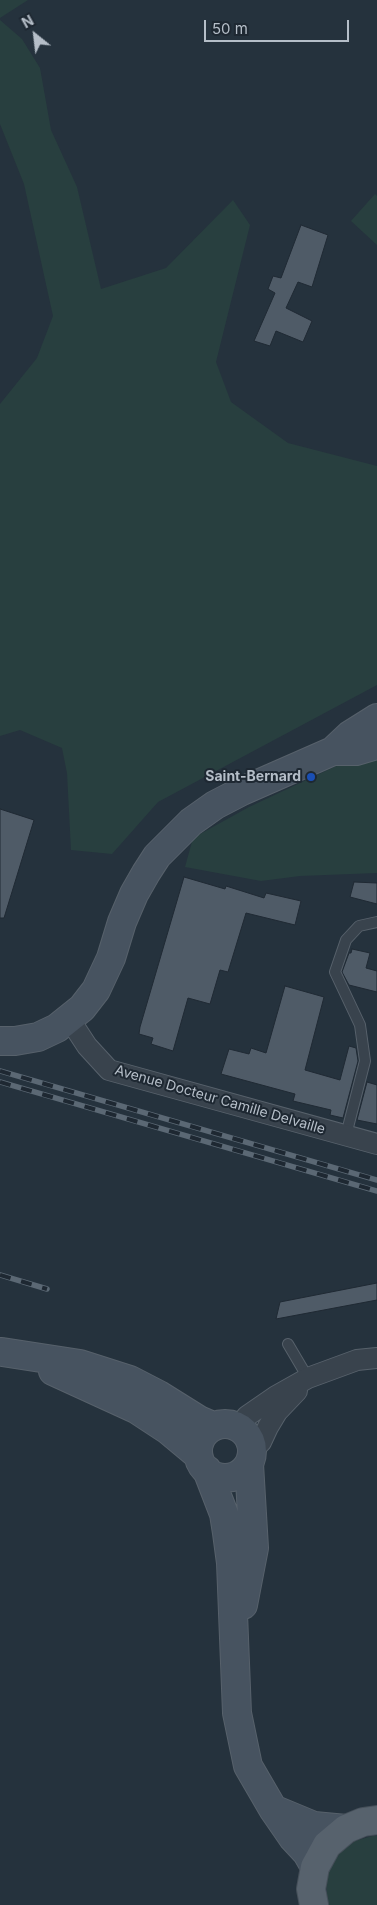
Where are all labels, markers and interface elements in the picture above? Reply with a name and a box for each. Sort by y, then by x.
north arrow [10,10,60,60]
scale bar [207,10,352,42]
text: N [19,11,36,31]
text: 50 m [212,19,248,38]
place label: Saint-Bernard [205,769,301,785]
marker: Saint-Bernard [305,771,317,783]
street label: Avenue Docteur Camille Delvaille [113,1062,327,1138]

